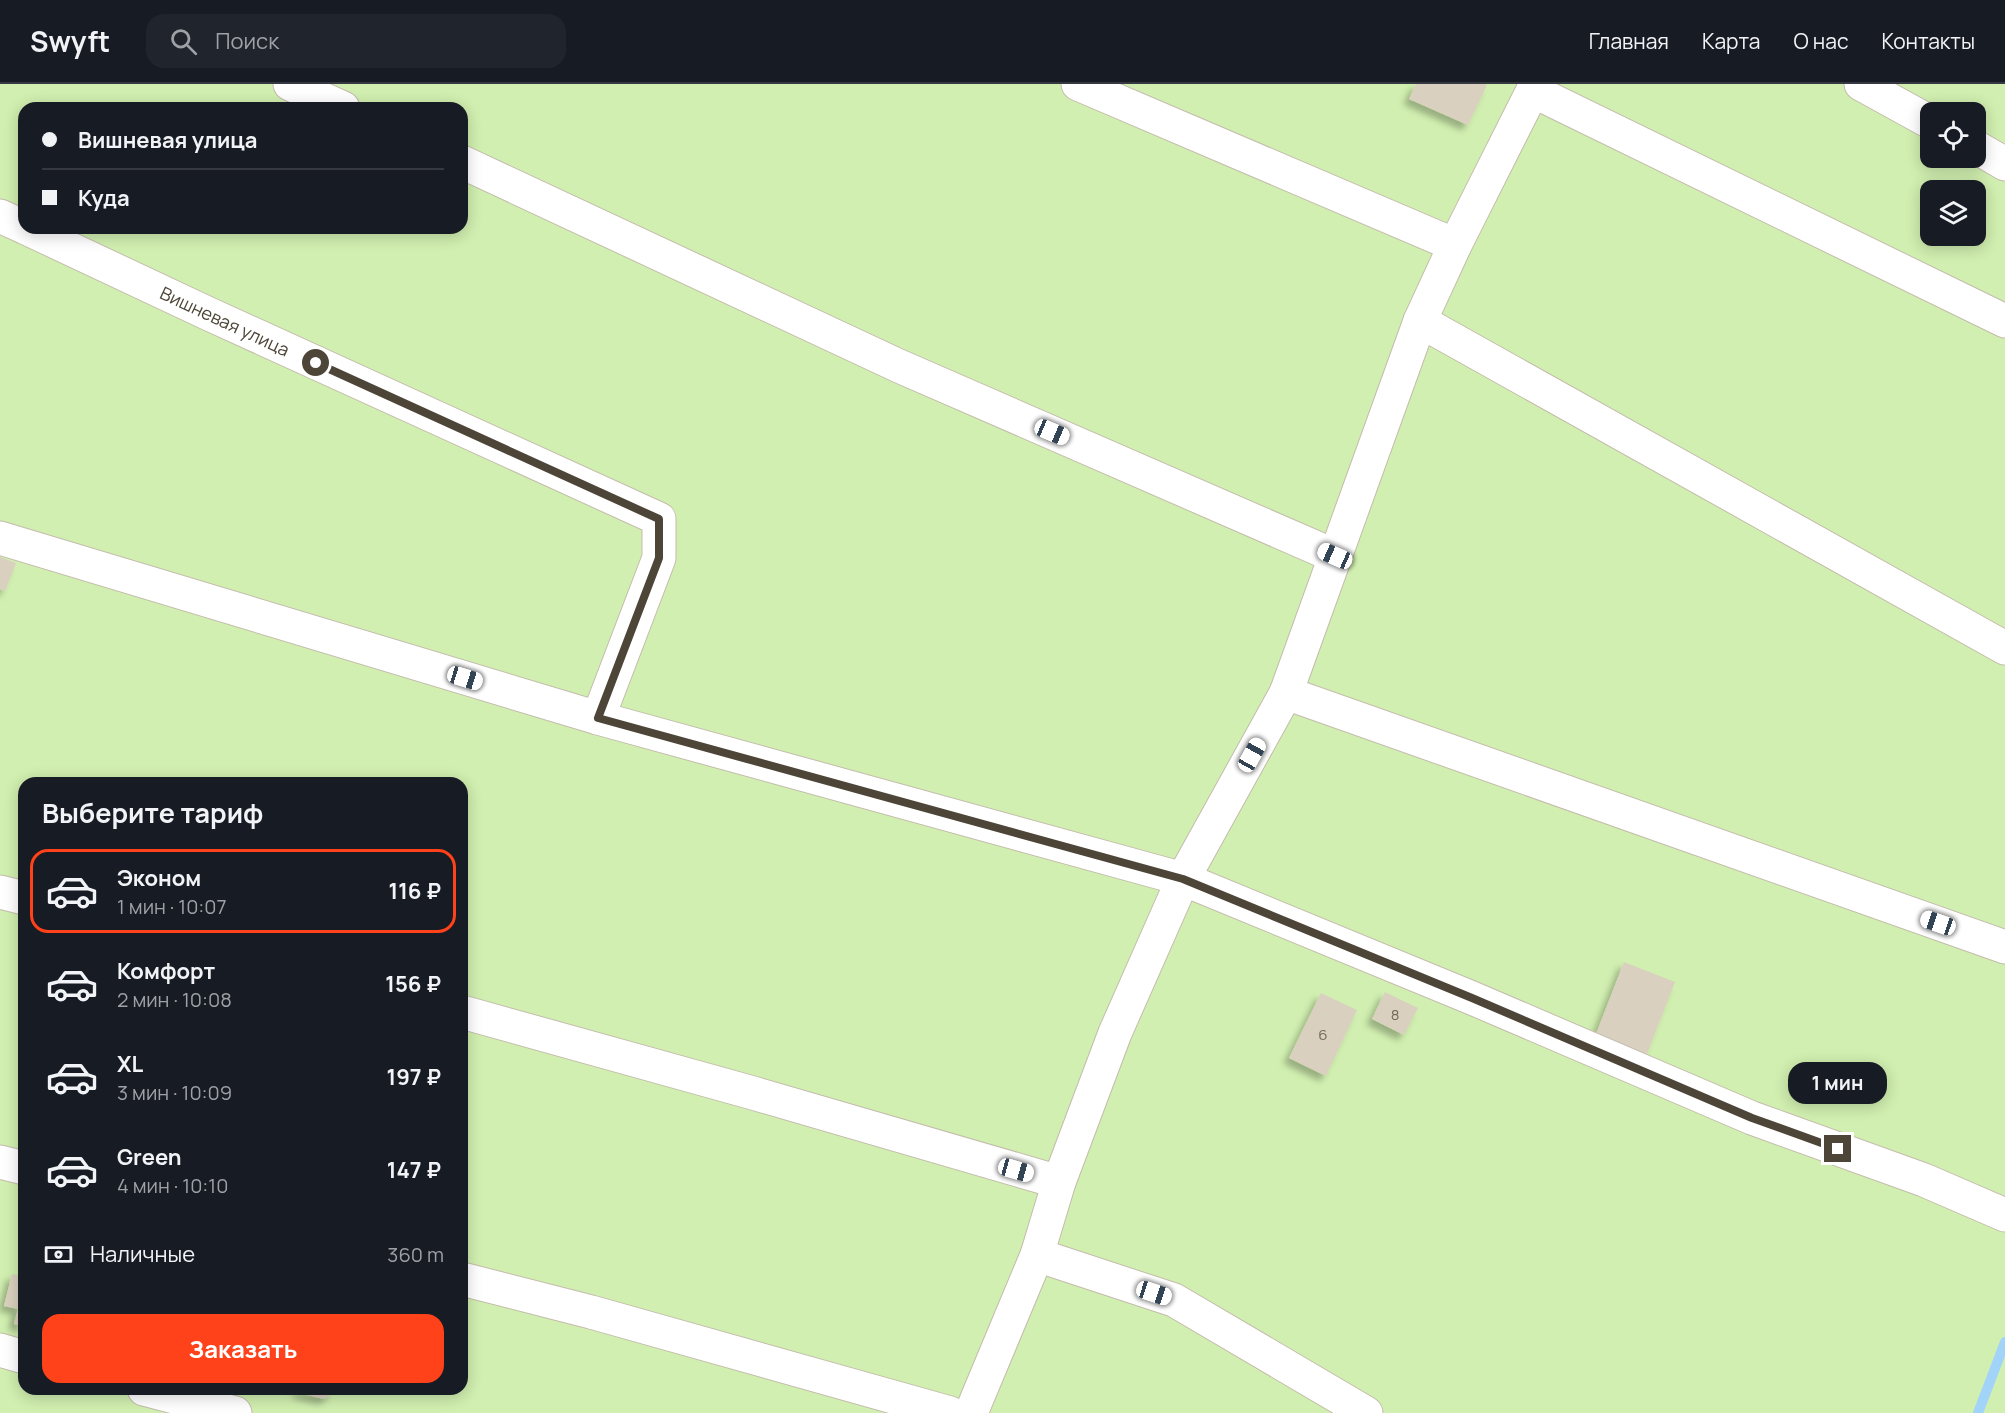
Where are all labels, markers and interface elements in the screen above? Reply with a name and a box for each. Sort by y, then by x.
search box [146,14,566,68]
text: Swyft [30,22,110,60]
icon: search [167,25,200,58]
text: Поиск [215,26,279,56]
text: Главная [1589,27,1669,55]
text: Карта [1702,27,1760,55]
text: О нас [1793,27,1849,55]
text: Контакты [1882,27,1975,55]
map controls [1920,102,1986,246]
button: locate [1920,102,1986,168]
text: Вишневая улица [78,125,257,155]
button: layers [1920,180,1986,246]
text: Куда [78,183,130,213]
street label: Вишневая улица [156,281,294,361]
route start [302,349,329,376]
car [1032,417,1072,447]
car [1315,540,1355,572]
car [445,664,485,692]
car [1235,735,1269,775]
text: Выберите тариф [42,794,263,831]
text: Эконом [117,863,201,893]
icon: car [45,864,99,918]
text: 116 ₽ [389,876,441,906]
text: 1 мин · 10:07 [117,893,227,920]
car [1918,909,1958,937]
text: Комфорт [117,956,215,986]
icon: car [45,957,99,1011]
text: 156 ₽ [385,969,441,999]
text: 2 мин · 10:08 [117,986,232,1013]
house number: 8 [1391,1004,1399,1025]
house number: 6 [1318,1024,1328,1045]
text: XL [117,1049,143,1079]
icon: car [45,1050,99,1104]
text: 197 ₽ [387,1062,441,1092]
callout: 1 мин [1788,1062,1888,1104]
text: 1 мин [1812,1069,1863,1096]
text: 3 мин · 10:09 [117,1079,232,1106]
route end [1824,1135,1851,1162]
text: Green [117,1142,182,1172]
icon: car [45,1143,99,1197]
text: 147 ₽ [387,1155,441,1185]
car [996,1156,1036,1184]
text: 4 мин · 10:10 [117,1172,228,1199]
icon: cash [42,1238,75,1271]
text: Наличные [90,1239,195,1269]
text: 360 m [387,1241,444,1268]
car [1134,1279,1174,1307]
button: Заказать [42,1314,444,1383]

